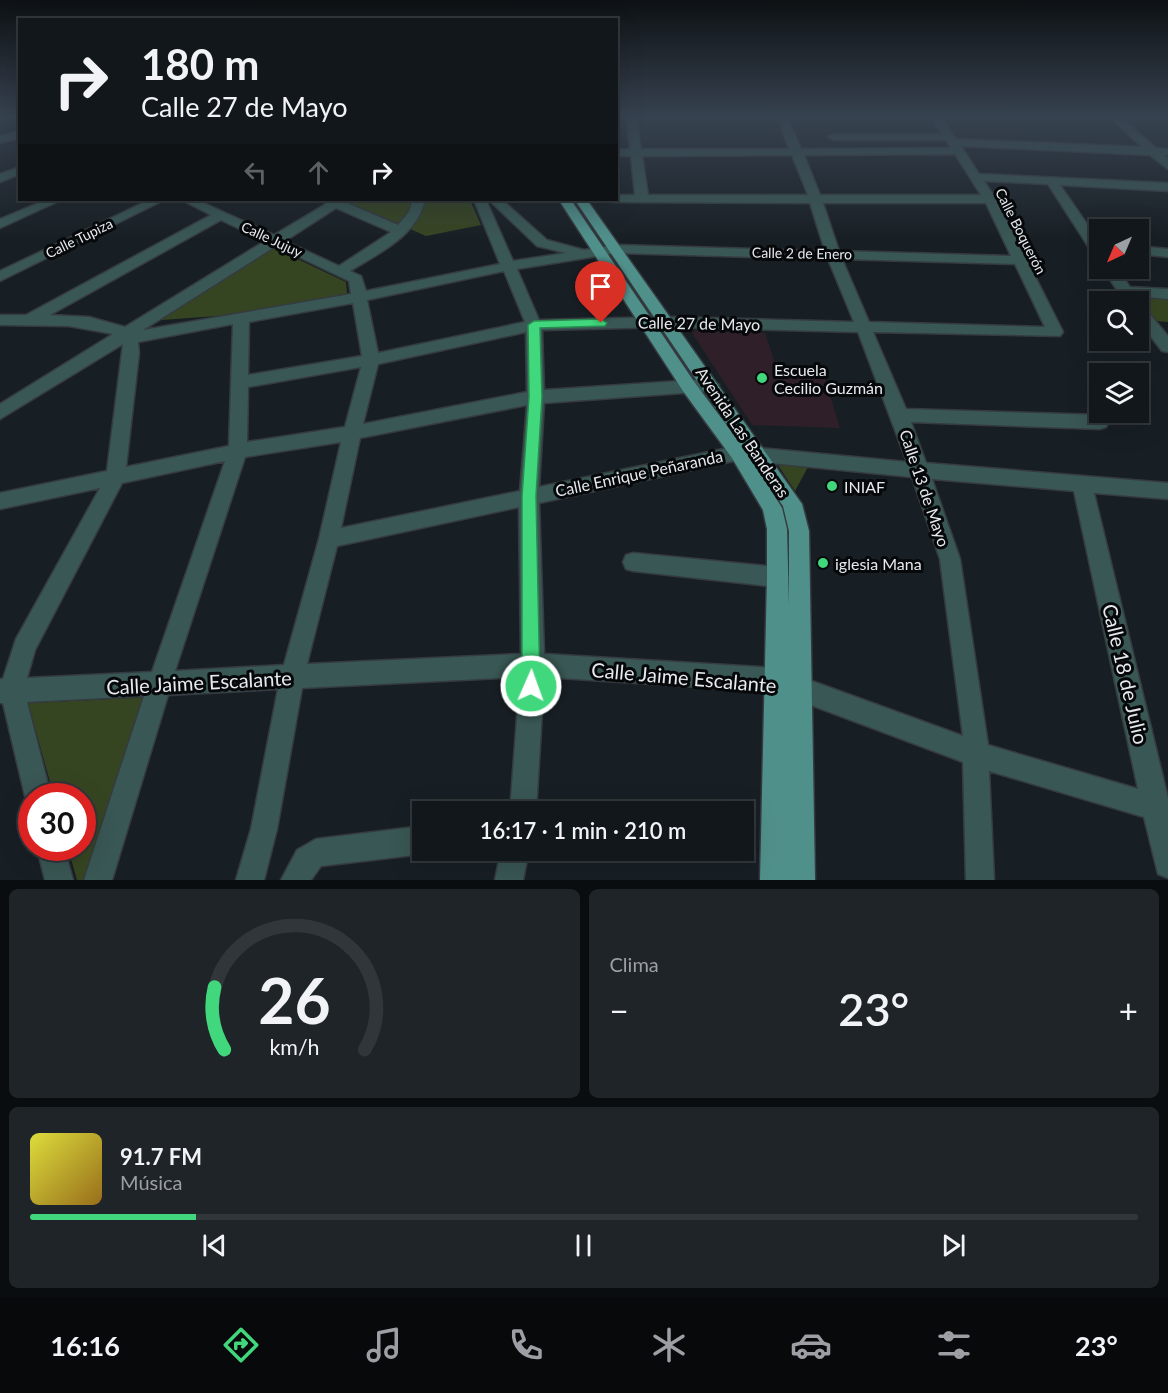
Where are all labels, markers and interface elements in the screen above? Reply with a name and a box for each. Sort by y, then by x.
text: 180 m [141,39,259,89]
icon: right [42,42,120,120]
text: Calle 27 de Mayo [141,90,348,123]
icon: left [239,156,272,189]
icon: ahead [302,156,335,189]
icon: right [365,156,398,189]
street label: Calle Boquerón [992,185,1050,277]
street label: Calle Tupiza [43,214,115,262]
street label: Calle Jujuy [239,217,306,261]
north arrow [1089,219,1149,279]
map controls [1089,219,1149,423]
street label: Calle 2 de Enero [752,244,852,262]
pin [575,261,626,323]
icon: arrive [584,270,617,303]
button: search [1089,291,1149,351]
street label: Calle 27 de Mayo [638,312,760,334]
place label: Escuela Cecilio Guzmán [774,360,883,397]
street label: Avenida Las Banderas [692,363,794,501]
button: layers [1089,363,1149,423]
marker: Escuela Cecilio Guzmán [755,371,769,385]
street label: Calle 13 de Mayo [896,427,954,549]
street label: Calle Enrique Peñaranda [554,446,724,500]
place label: INIAF [844,477,885,496]
marker: INIAF [825,479,839,493]
place label: iglesia Mana [835,554,922,573]
marker: iglesia Mana [816,556,830,570]
street label: Calle 18 de Julio [1098,602,1154,746]
position arrow [499,654,563,718]
street label: Calle Jaime Escalante [590,657,778,697]
street label: Calle Jaime Escalante [106,665,292,699]
speed limit sign: 30 [18,783,96,861]
text: 16:17 · 1 min · 210 m [480,817,686,844]
text: Clima [610,952,659,976]
text: 26 [258,962,330,1037]
text: 23° [838,982,909,1036]
text: − [610,990,629,1030]
text: + [1119,990,1138,1030]
text: km/h [269,1035,319,1061]
text: 91.7 FM [120,1143,202,1170]
text: Música [120,1170,183,1194]
icon: previous [198,1229,231,1262]
icon: pause [567,1229,600,1262]
icon: next [937,1229,970,1262]
icon: directions [220,1324,262,1366]
icon: music [363,1324,405,1366]
icon: phone [505,1324,547,1366]
icon: climate [648,1324,690,1366]
icon: car [790,1324,832,1366]
icon: filters [933,1324,975,1366]
text: 16:16 [50,1329,120,1362]
text: 23° [1075,1329,1118,1362]

